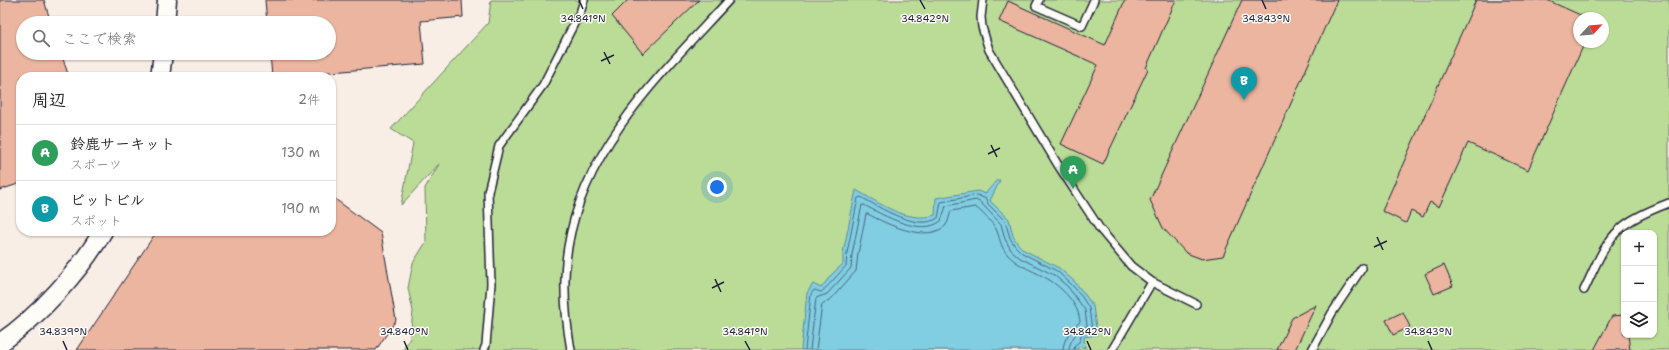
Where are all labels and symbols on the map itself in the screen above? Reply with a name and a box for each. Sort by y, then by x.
text: 34.841°N [560,12,606,25]
text: 34.842°N [901,12,949,25]
text: 34.843°N [1242,12,1290,25]
north arrow [1573,12,1609,48]
pin: B [1231,67,1257,100]
pin: A [1060,156,1086,189]
your location [707,177,727,197]
text: 34.839°N [39,325,87,338]
text: 34.840°N [380,325,428,338]
text: 34.841°N [722,325,768,338]
text: 34.842°N [1063,325,1111,338]
text: 34.843°N [1404,325,1452,338]

